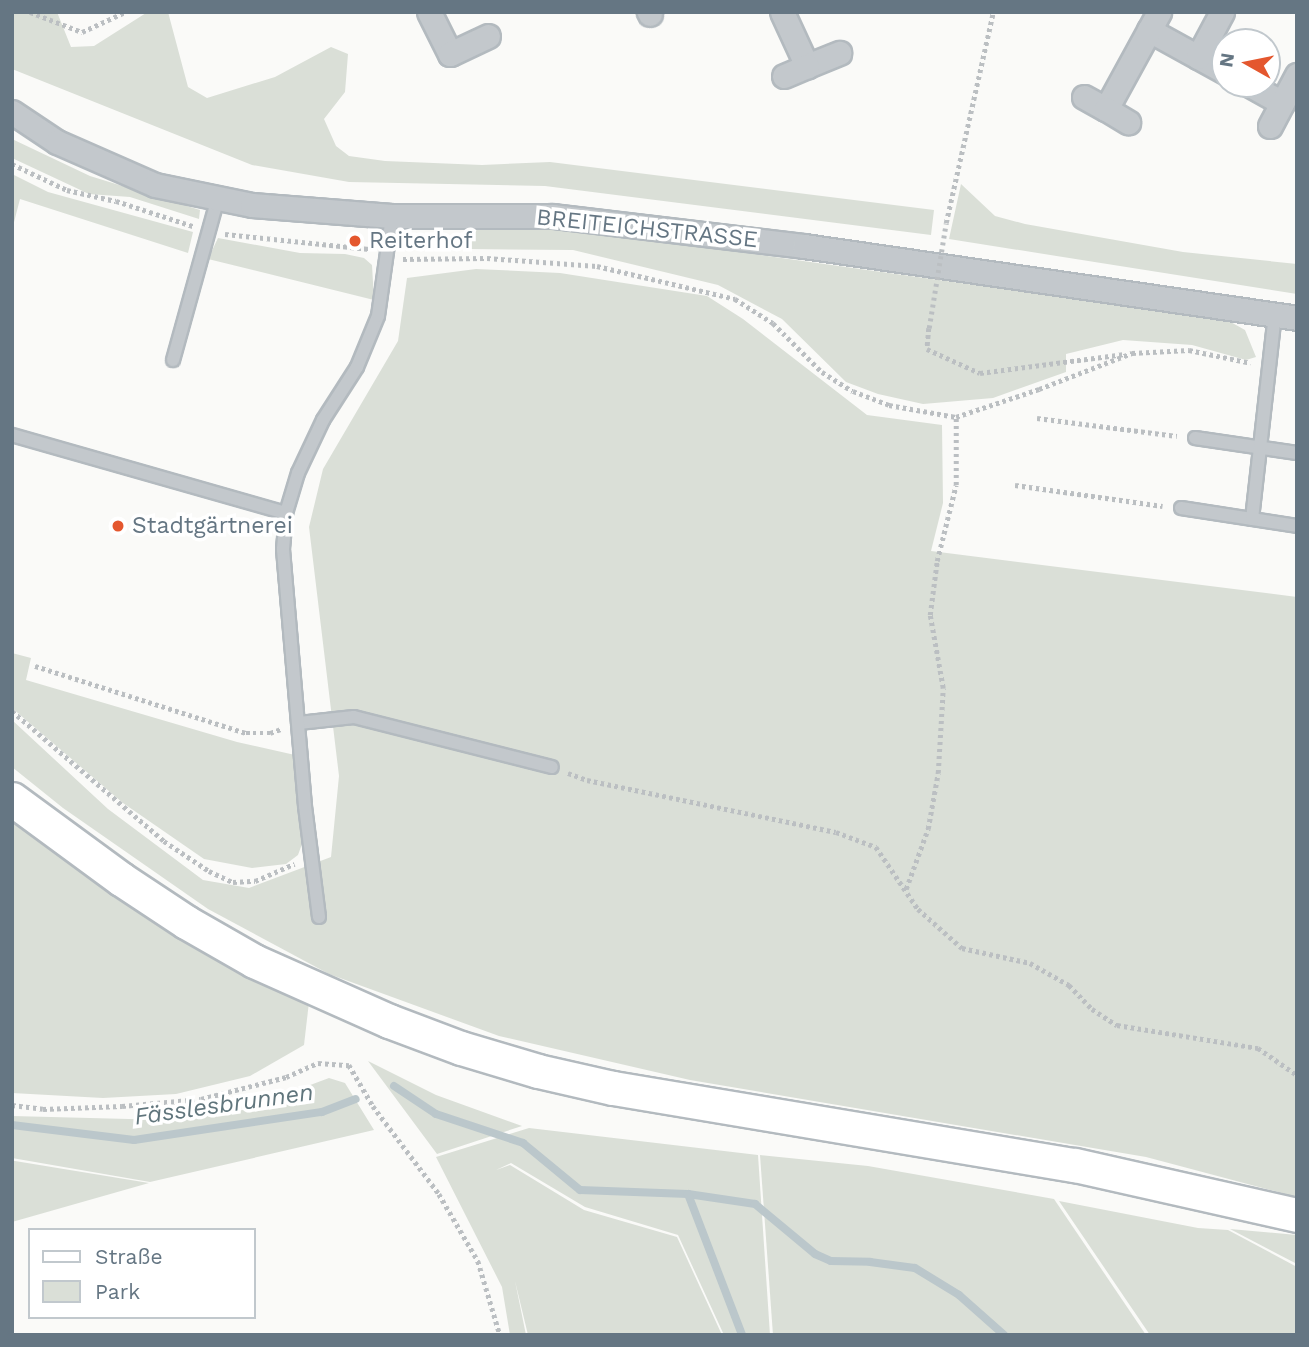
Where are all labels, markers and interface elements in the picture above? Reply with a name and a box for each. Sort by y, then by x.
north arrow [1211,28,1281,98]
text: N [1214,51,1239,69]
street label: BREITEICHSTRASSE [535,204,759,254]
place label: Reiterhof [369,227,472,255]
marker: Reiterhof [347,233,363,249]
place label: Stadtgärtnerei [132,512,293,540]
marker: Stadtgärtnerei [110,518,126,534]
water label: Fässlesbrunnen [133,1078,315,1132]
legend [28,1228,256,1319]
text: Straße [95,1244,163,1269]
text: Park [95,1279,140,1304]

